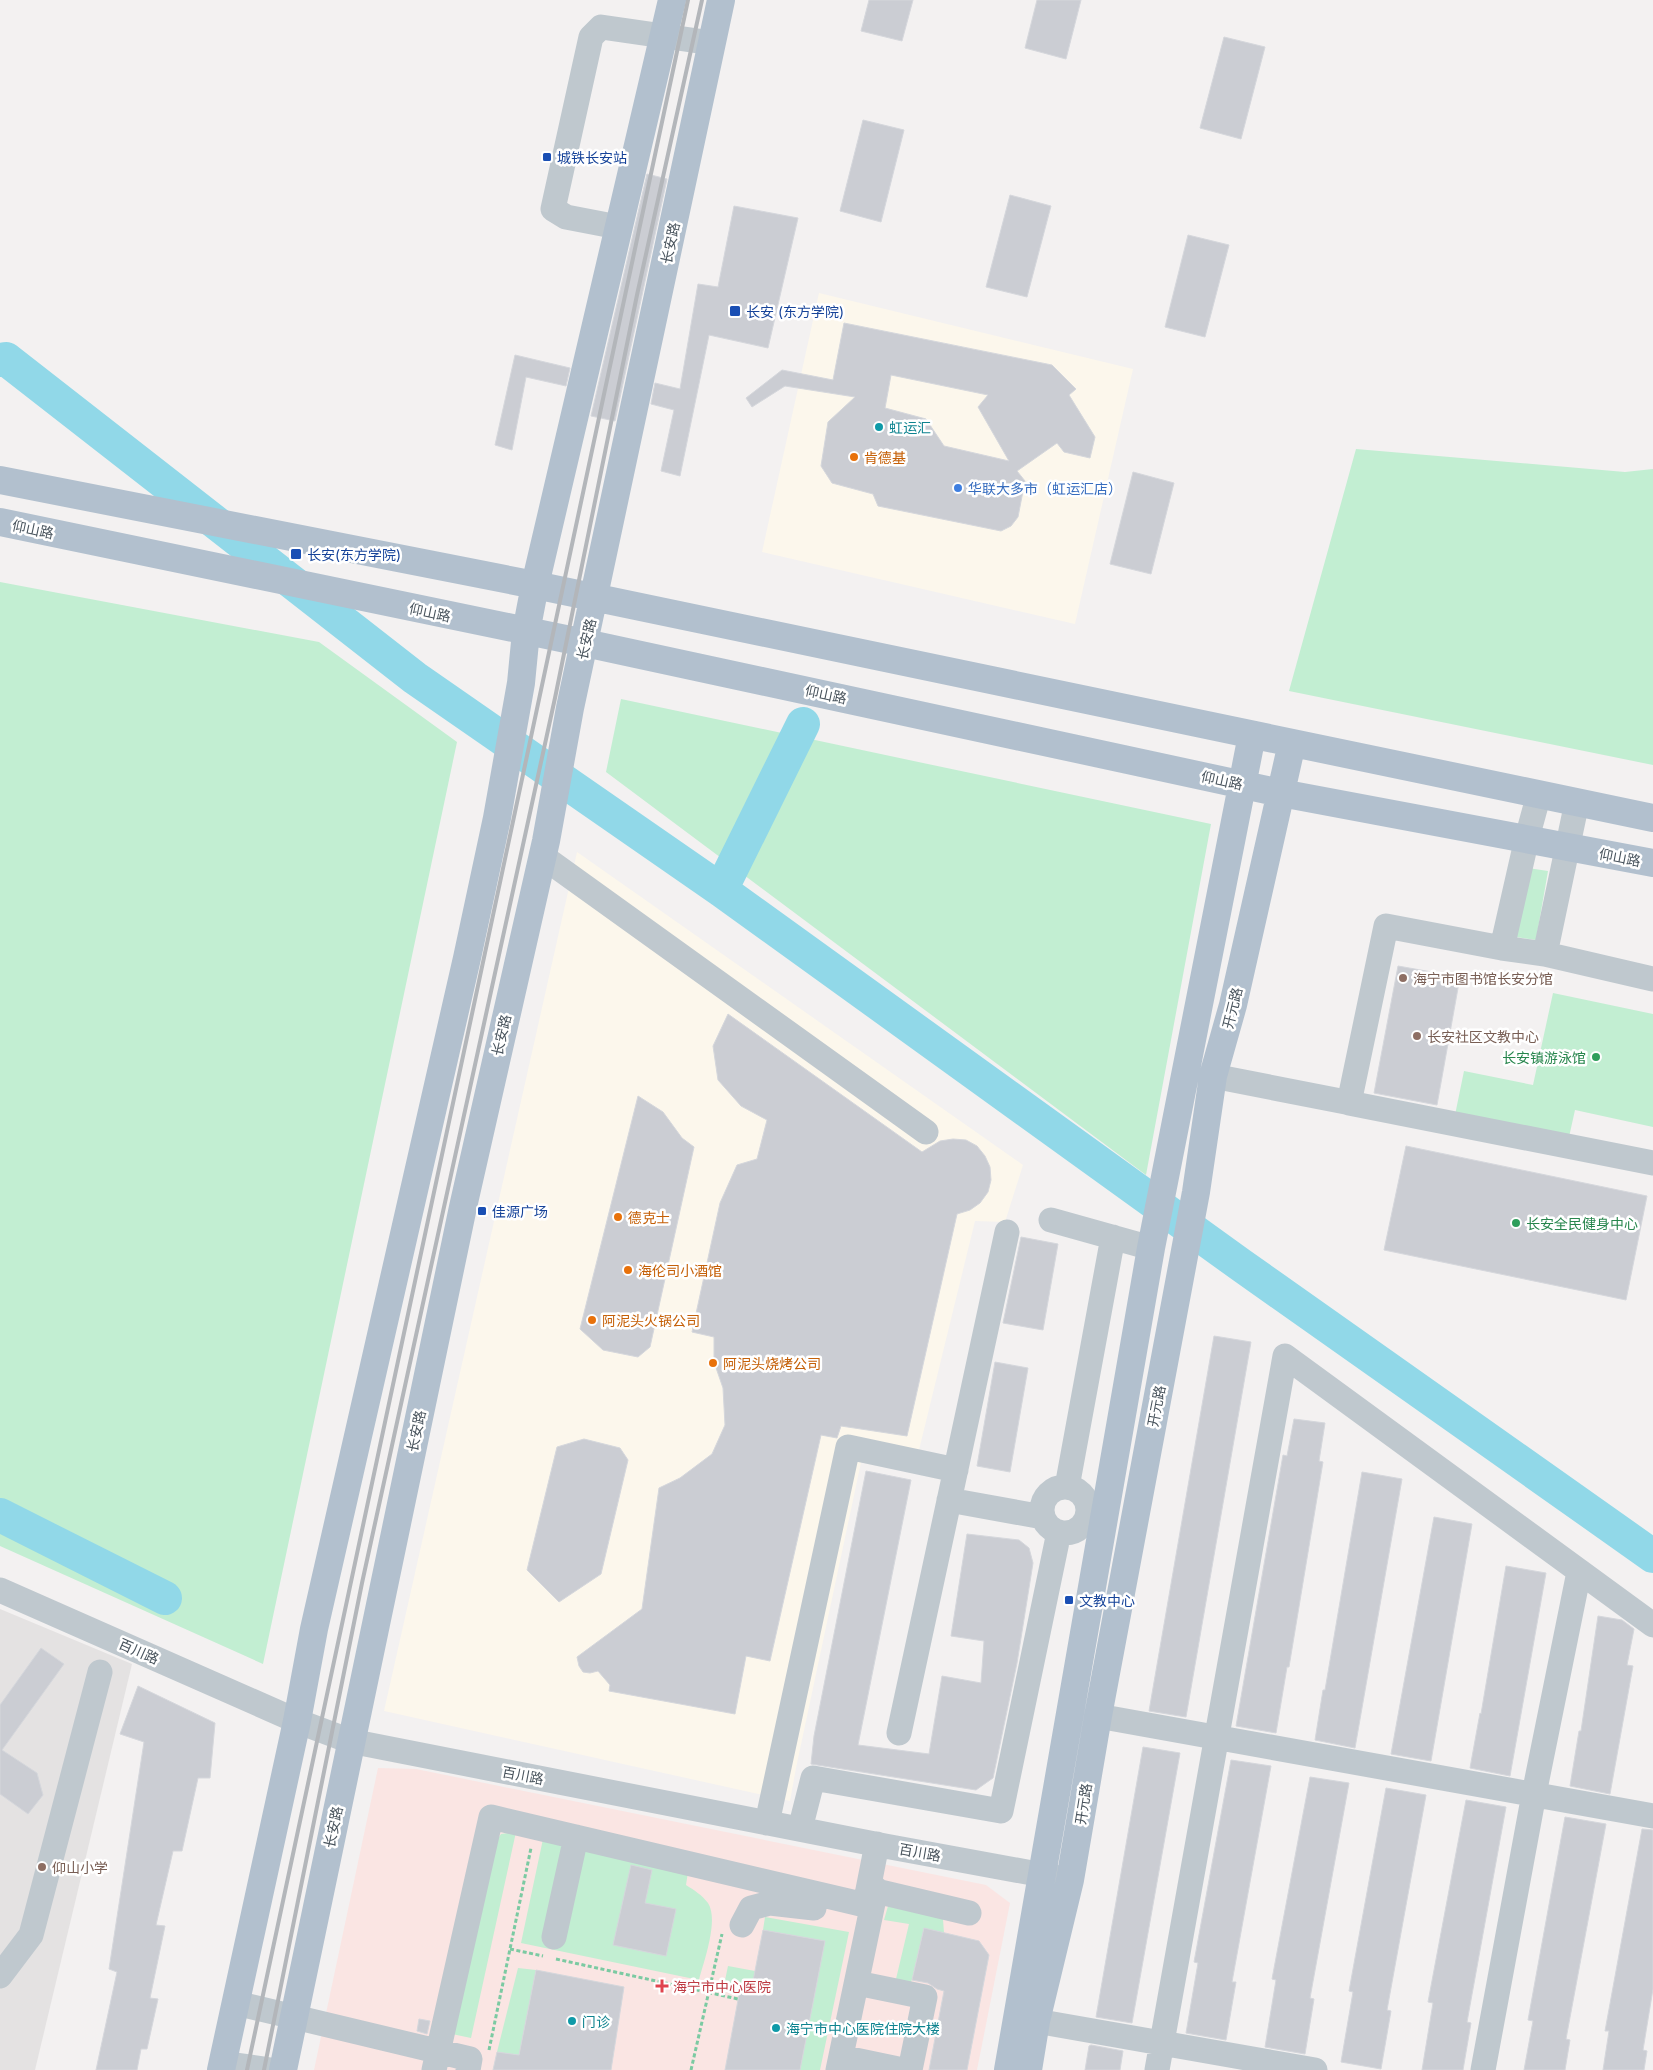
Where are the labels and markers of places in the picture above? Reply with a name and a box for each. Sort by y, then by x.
place label: 城铁长安站 [557,149,627,166]
marker: 城铁长安站 [541,151,553,163]
place label: 长安 (东方学院) [746,303,844,320]
marker: 长安 (东方学院) [728,304,742,318]
place label: 虹运汇 [889,419,931,436]
marker: 虹运汇 [873,421,885,433]
place label: 肯德基 [864,449,906,466]
marker: 肯德基 [848,451,860,463]
place label: 华联大多市（虹运汇店） [968,480,1122,497]
marker: 华联大多市（虹运汇店） [952,482,964,494]
place label: 长安(东方学院) [307,546,401,563]
marker: 长安(东方学院) [289,547,303,561]
place label: 海宁市图书馆长安分馆 [1413,970,1553,987]
marker: 海宁市图书馆长安分馆 [1397,972,1409,984]
place label: 长安社区文教中心 [1427,1028,1539,1045]
marker: 长安社区文教中心 [1411,1030,1423,1042]
place label: 长安镇游泳馆 [1502,1049,1586,1066]
marker: 长安镇游泳馆 [1590,1051,1602,1063]
place label: 佳源广场 [492,1203,548,1220]
marker: 佳源广场 [476,1205,488,1217]
place label: 德克士 [628,1209,670,1226]
marker: 德克士 [612,1211,624,1223]
place label: 长安全民健身中心 [1526,1215,1638,1232]
marker: 长安全民健身中心 [1510,1217,1522,1229]
place label: 海伦司小酒馆 [638,1262,722,1279]
marker: 海伦司小酒馆 [622,1264,634,1276]
place label: 阿泥头火锅公司 [602,1312,700,1329]
marker: 阿泥头火锅公司 [586,1314,598,1326]
place label: 阿泥头烧烤公司 [723,1355,821,1372]
marker: 阿泥头烧烤公司 [707,1357,719,1369]
place label: 文教中心 [1079,1592,1135,1609]
marker: 文教中心 [1063,1594,1075,1606]
place label: 仰山小学 [52,1859,108,1876]
marker: 仰山小学 [36,1861,48,1873]
place label: 海宁市中心医院 [673,1978,771,1995]
marker: 海宁市中心医院 [655,1979,669,1993]
place label: 门诊 [582,2013,610,2030]
marker: 门诊 [566,2015,578,2027]
place label: 海宁市中心医院住院大楼 [786,2020,940,2037]
marker: 海宁市中心医院住院大楼 [770,2022,782,2034]

